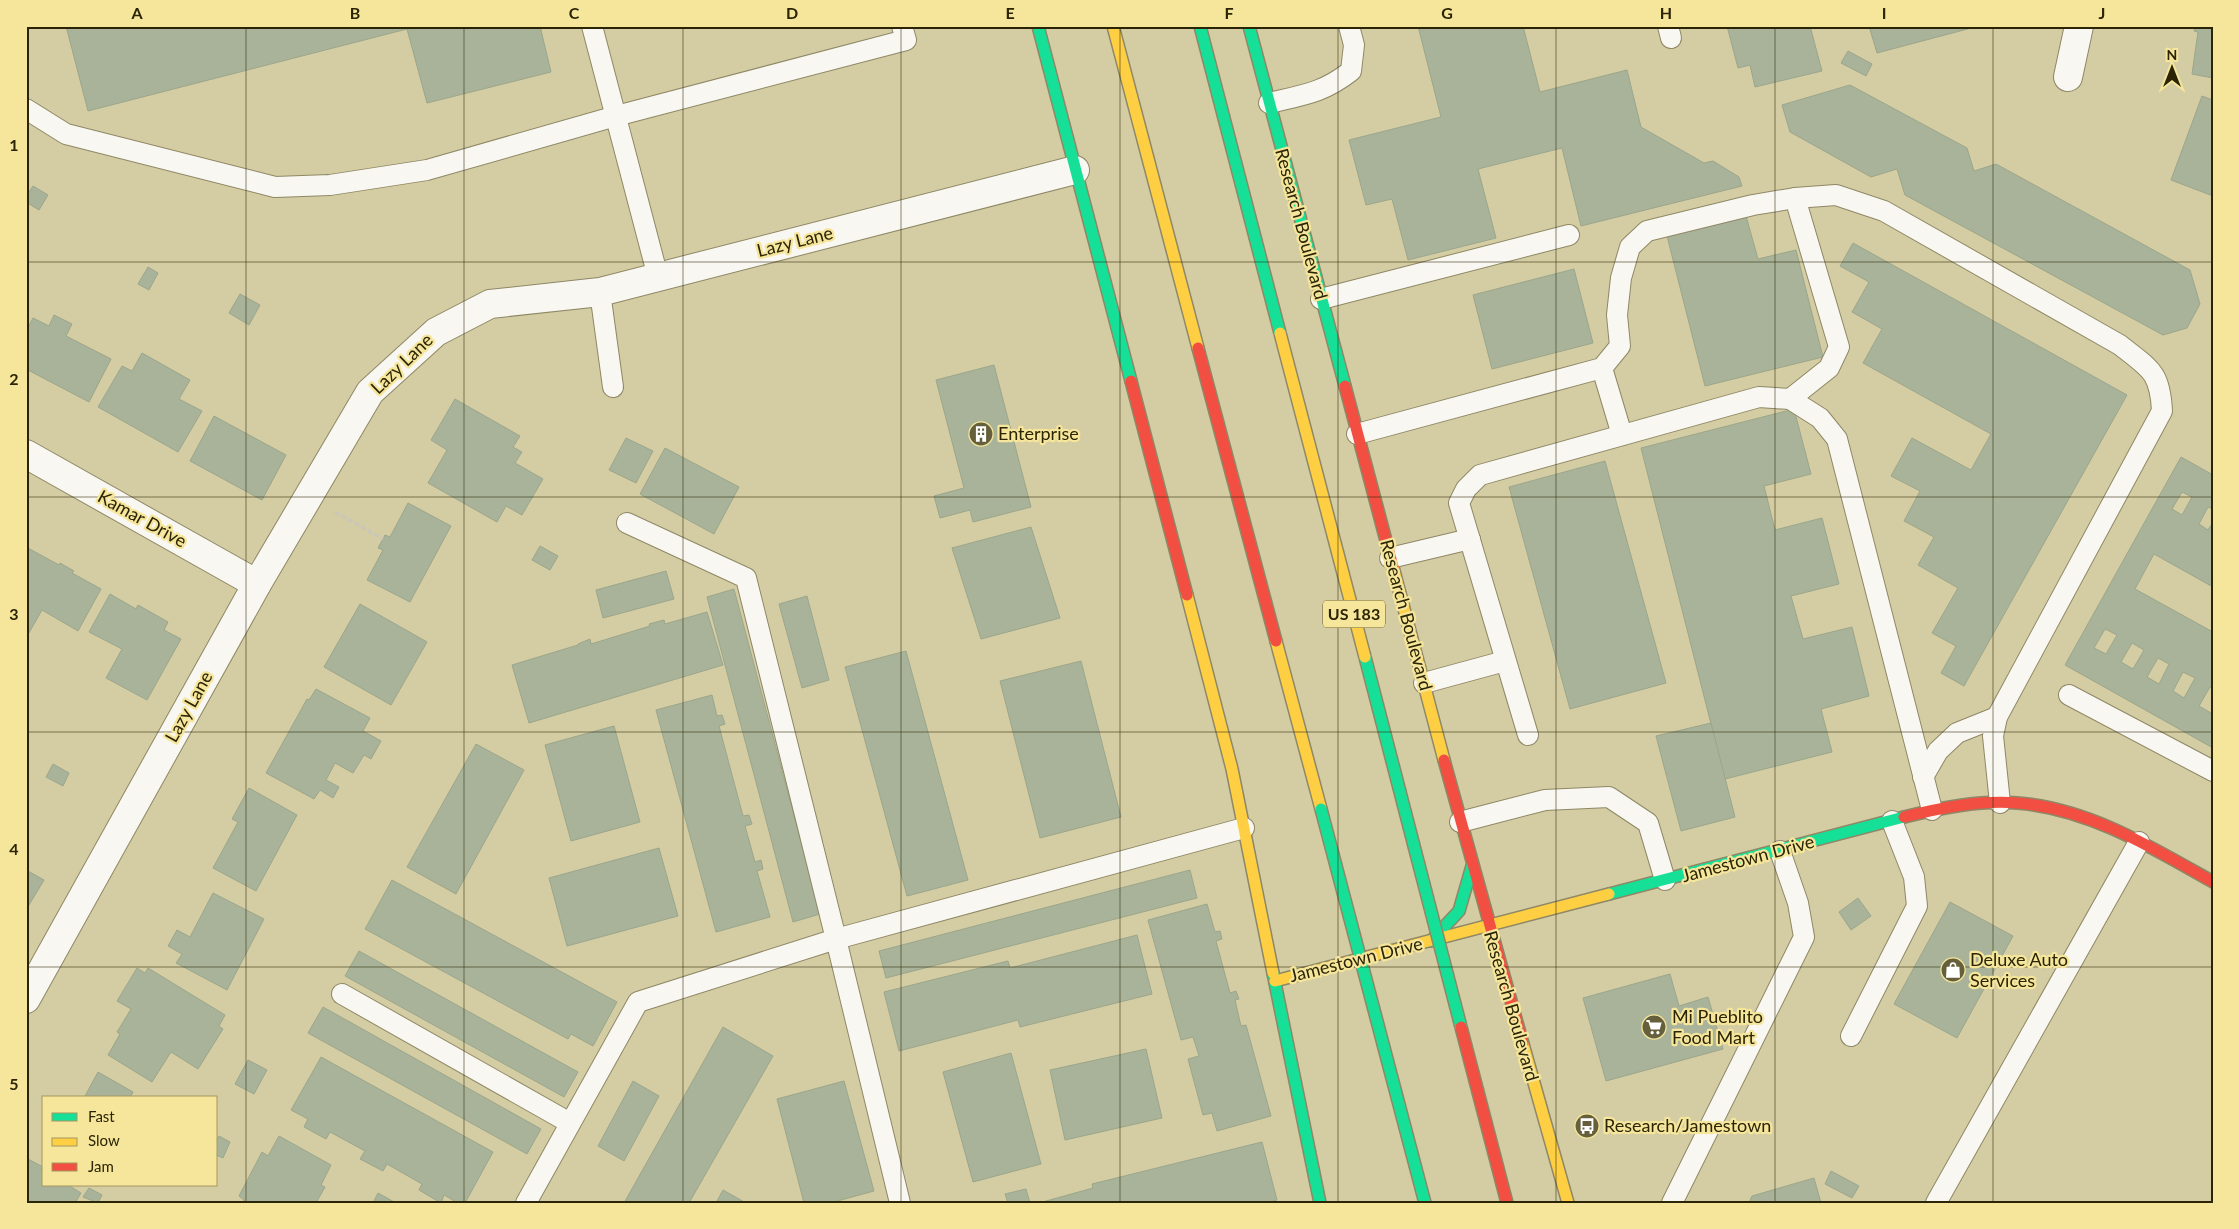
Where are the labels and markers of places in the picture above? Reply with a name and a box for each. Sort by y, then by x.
building icon: Enterprise [968,421,994,447]
place label: Enterprise [998,422,1079,444]
place label: Deluxe Auto Services [1970,948,2068,991]
shop icon: Deluxe Auto Services [1940,957,1966,983]
place label: Mi Pueblito Food Mart [1672,1005,1763,1048]
supermarket icon: Mi Pueblito Food Mart [1641,1014,1667,1040]
bus stop icon: Research/Jamestown [1574,1113,1600,1139]
place label: Research/Jamestown [1604,1114,1771,1136]

